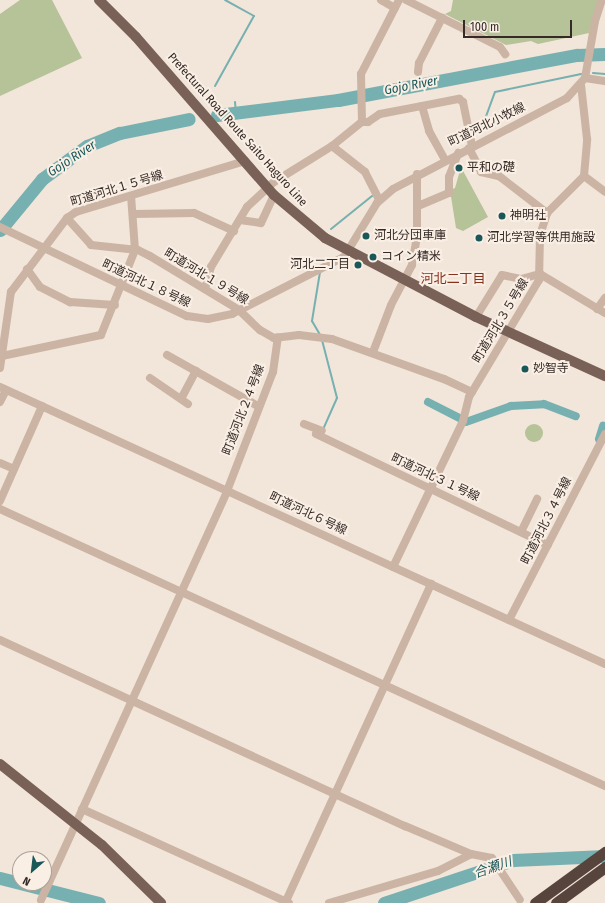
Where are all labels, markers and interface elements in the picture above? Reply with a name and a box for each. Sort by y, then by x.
scale bar [465,12,574,38]
text: 100 m [470,20,499,34]
street label: Prefectural Road Route Saito Haguro Line [164,50,310,210]
water label: Gojo River [383,73,439,99]
street label: 町道河北小牧線 [446,100,528,150]
water label: Gojo River [45,138,99,180]
place label: 平和の礎 [467,161,515,175]
marker: 平和の礎 [454,163,464,173]
street label: 町道河北１５号線 [69,168,165,210]
place label: 神明社 [510,209,546,223]
marker: 神明社 [497,211,507,221]
place label: 河北分団車庫 [374,229,446,243]
marker: 河北分団車庫 [361,231,371,241]
place label: 河北学習等供用施設 [487,231,595,245]
marker: 河北学習等供用施設 [474,233,484,243]
street label: 町道河北１９号線 [161,246,251,308]
place label: コイン精米 [381,250,441,264]
marker: コイン精米 [368,252,378,262]
street label: 町道河北１８号線 [99,257,193,311]
place label: 河北二丁目 [290,258,350,272]
marker: 河北二丁目 [353,260,363,270]
district label: 河北二丁目 [421,271,485,287]
street label: 町道河北３５号線 [470,276,532,366]
place label: 妙智寺 [533,362,569,376]
street label: 町道河北２４号線 [220,363,268,457]
marker: 妙智寺 [520,364,530,374]
street label: 町道河北３１号線 [388,451,482,505]
street label: 町道河北３４号線 [519,475,575,567]
street label: 町道河北６号線 [267,490,349,538]
north arrow [12,851,52,891]
water label: 合瀬川 [472,854,514,882]
text: N [21,874,33,888]

